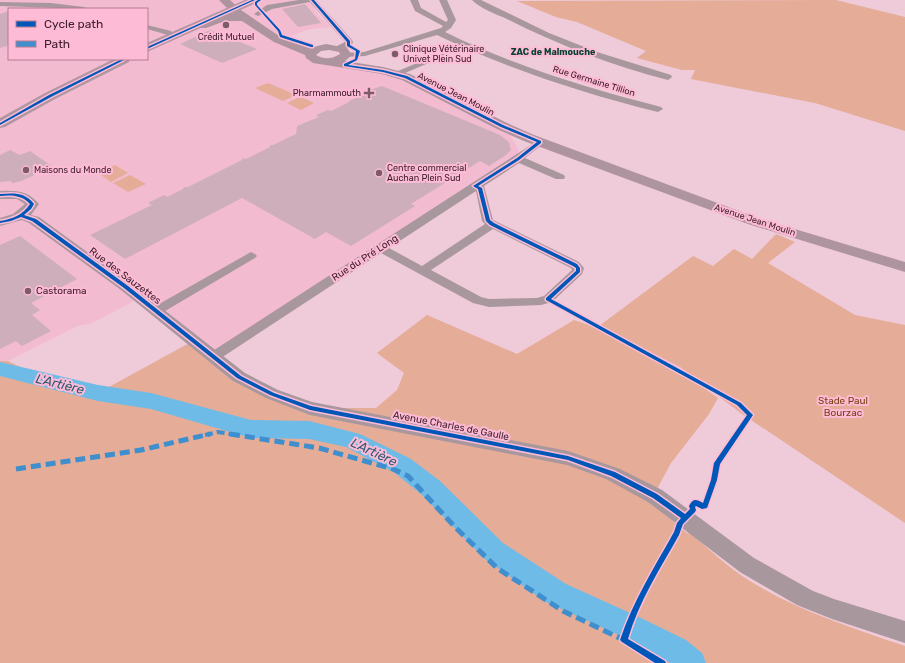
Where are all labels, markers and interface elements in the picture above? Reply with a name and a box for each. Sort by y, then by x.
legend [8,8,148,60]
text: Cycle path [44,17,103,31]
marker: Crédit Mutuel [221,20,231,30]
place label: Crédit Mutuel [198,32,254,42]
text: Path [44,37,70,51]
place label: Clinique Vétérinaire Univet Plein Sud [403,44,484,64]
district label: ZAC de Malmouche [511,47,596,57]
marker: Clinique Vétérinaire Univet Plein Sud [390,49,400,59]
street label: Rue Germaine Tillion [552,64,636,98]
street label: Avenue Jean Moulin [416,70,496,118]
place label: Pharmammouth [293,88,361,98]
marker: Pharmammouth [364,88,374,98]
place label: Centre commercial Auchan Plein Sud [387,163,466,183]
marker: Maisons du Monde [21,165,31,175]
place label: Maisons du Monde [34,165,111,175]
marker: Centre commercial Auchan Plein Sud [374,168,384,178]
street label: Avenue Jean Moulin [713,202,797,238]
street label: Rue du Pré Long [330,232,400,284]
street label: Rue des Sauzettes [87,245,163,307]
place label: Castorama [36,285,87,297]
marker: Castorama [23,286,33,296]
water label: L'Artière [34,371,86,397]
park label: Stade Paul Bourzac [818,395,868,419]
street label: Avenue Charles de Gaulle [392,409,510,443]
water label: L'Artière [349,435,399,469]

